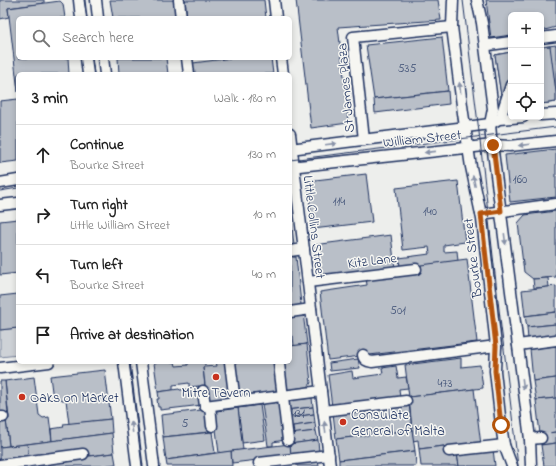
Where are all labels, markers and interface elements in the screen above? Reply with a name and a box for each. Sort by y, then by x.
map controls [508,12,544,120]
button: + [508,12,544,48]
search box [16,16,292,60]
icon: search [30,27,52,49]
text: Search here [62,27,134,49]
street label: St James Plaza [332,42,361,134]
button: − [508,48,544,84]
house number: 535 [398,60,416,78]
one-way arrow [457,82,463,94]
button: locate [508,84,544,120]
text: 3 min [32,86,68,111]
text: Walk · 180 m [214,89,276,108]
street label: William Street [382,125,463,154]
text: Continue [70,134,124,156]
route end [484,136,502,154]
one-way arrow [325,141,337,147]
one-way arrow [518,141,530,148]
icon: ahead [32,144,54,166]
text: 130 m [248,145,276,164]
one-way arrow [424,148,436,155]
text: Bourke Street [70,156,144,175]
house number: 160 [513,171,527,189]
street label: Little Collins Street [297,174,330,280]
one-way arrow [471,174,477,187]
house number: 114 [333,193,345,211]
text: Turn right [70,194,128,216]
house number: 140 [423,203,437,221]
icon: right [32,204,54,226]
text: 10 m [253,205,276,224]
text: Little William Street [70,216,170,235]
street label: Bourke Street [458,216,489,300]
one-way arrow [501,233,508,245]
street label: Kitz Lane [346,248,399,275]
text: Turn left [70,254,123,276]
icon: left [32,264,54,286]
text: 40 m [252,265,276,284]
text: Bourke Street [70,276,144,295]
house number: 501 [390,302,406,320]
icon: arrive [32,324,54,346]
text: Arrive at destination [70,324,194,346]
marker: Mitre Tavern [211,372,221,382]
house number: 473 [438,375,452,393]
one-way arrow [520,377,526,390]
place label: Mitre Tavern [182,383,250,404]
place label: Oaks on Market [30,388,119,409]
marker: Oaks on Market [17,392,27,402]
house number: 431 [291,405,305,423]
place label: Consulate General of Malta [351,405,445,442]
house number: 5 [182,415,189,433]
route start [492,416,510,434]
marker: Consulate General of Malta [338,417,348,427]
one-way arrow [129,421,135,433]
one-way arrow [322,421,329,433]

